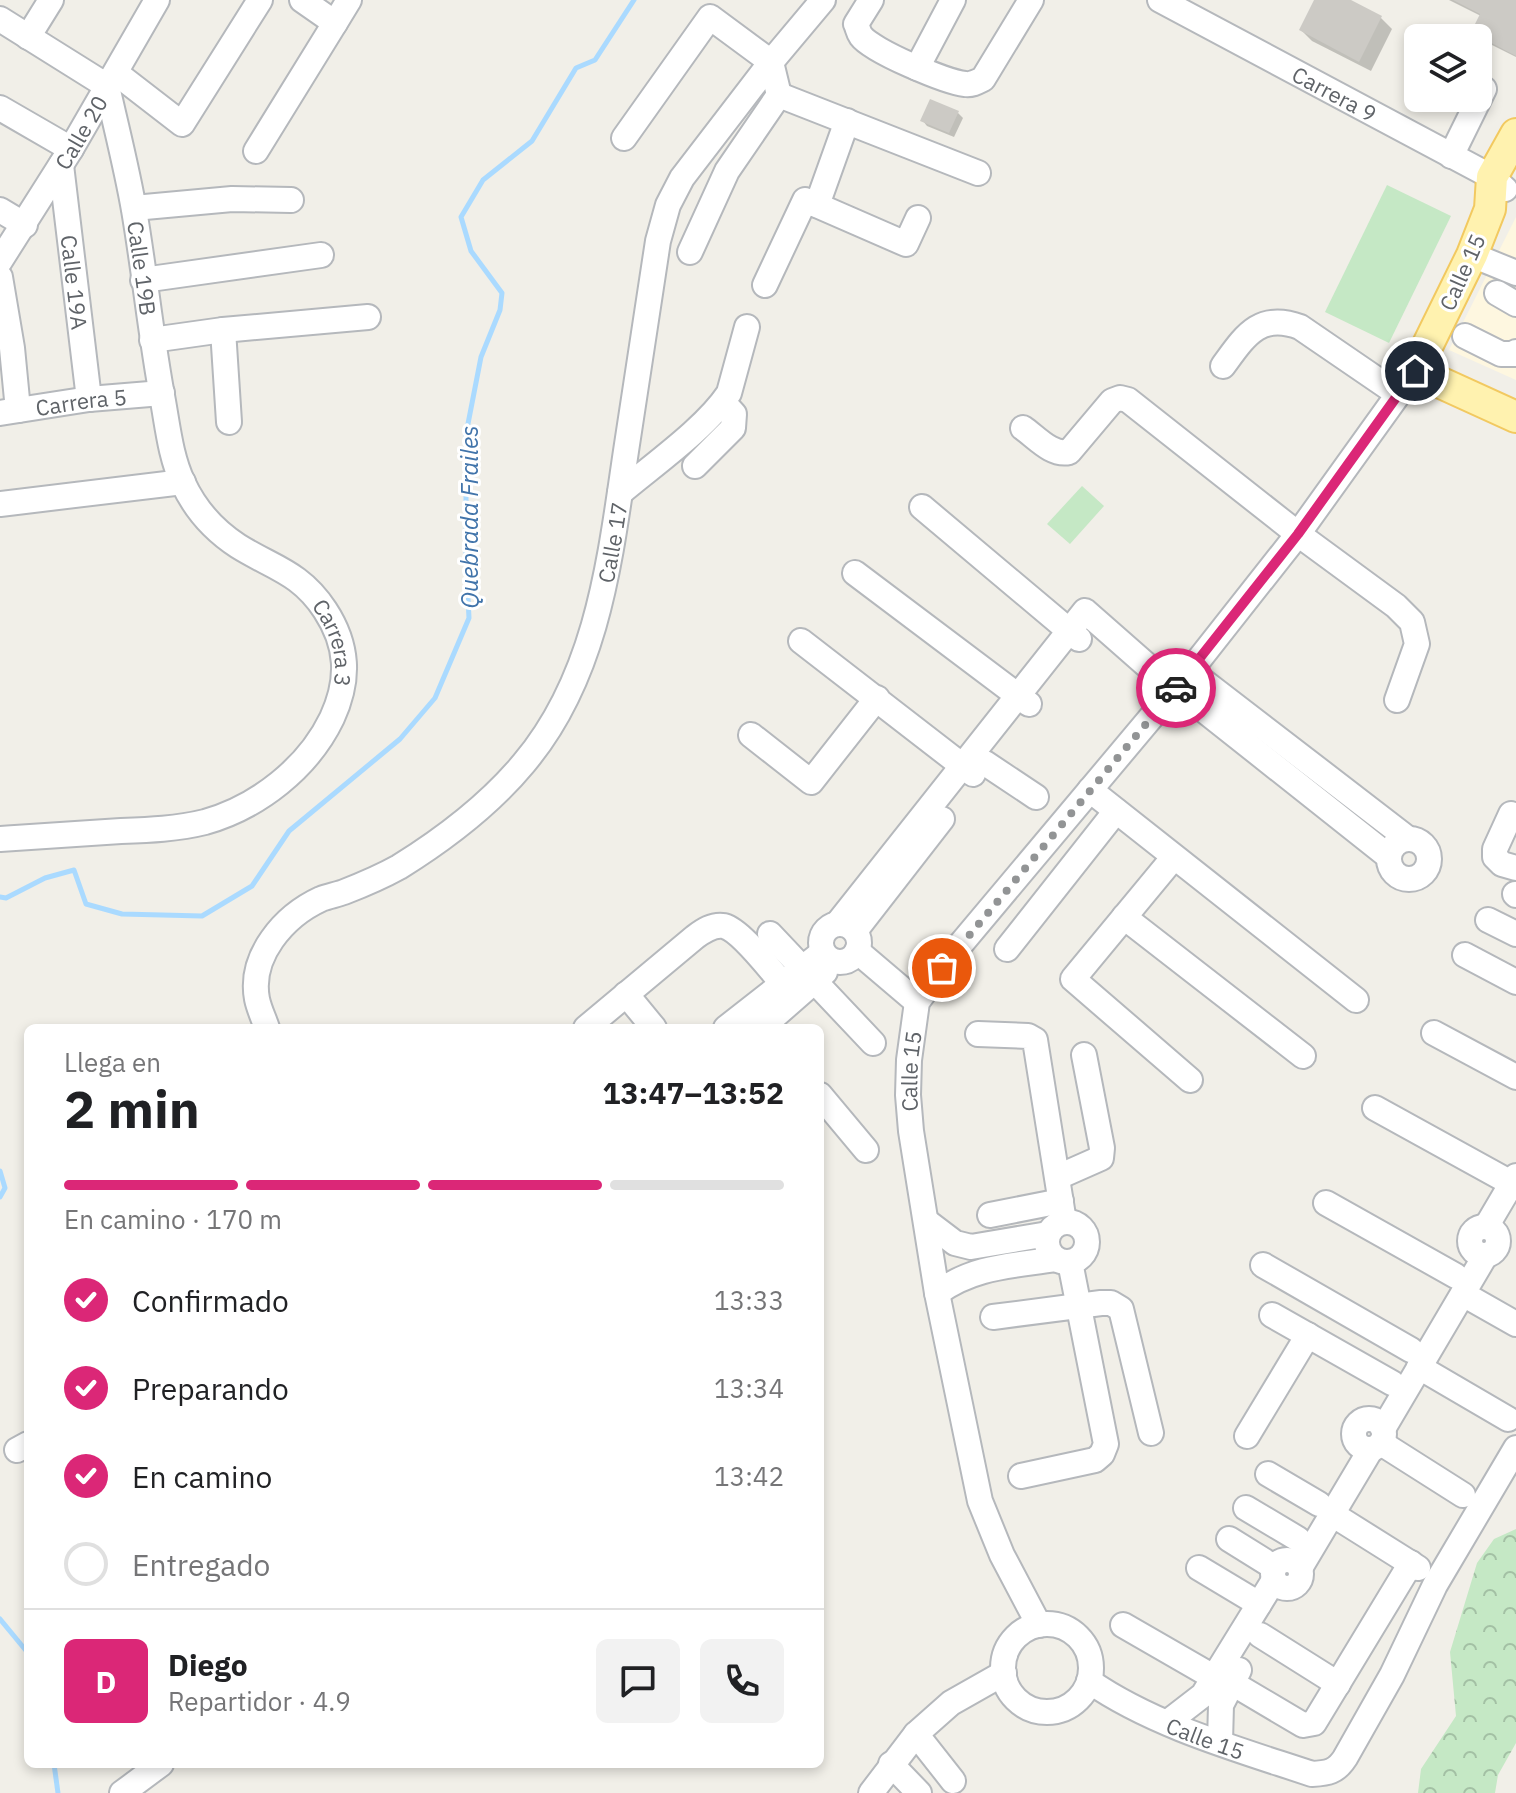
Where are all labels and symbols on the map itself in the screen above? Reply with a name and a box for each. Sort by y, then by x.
street label: Carrera 9 [1287,59,1382,128]
street label: Calle 20 [47,90,113,175]
street label: Calle 19B [122,219,164,317]
street label: Calle 15 [1432,229,1492,315]
street label: Calle 19A [55,233,95,331]
pin [1381,337,1449,405]
street label: Carrera 5 [33,381,128,422]
water label: Quebrada Frailes [453,425,485,609]
street label: Calle 17 [590,500,633,585]
street label: Carrera 3 [307,592,359,688]
courier [1136,648,1216,728]
pin [908,934,976,1002]
street label: Calle 15 [893,1029,927,1113]
street label: Calle 15 [1162,1710,1248,1765]

